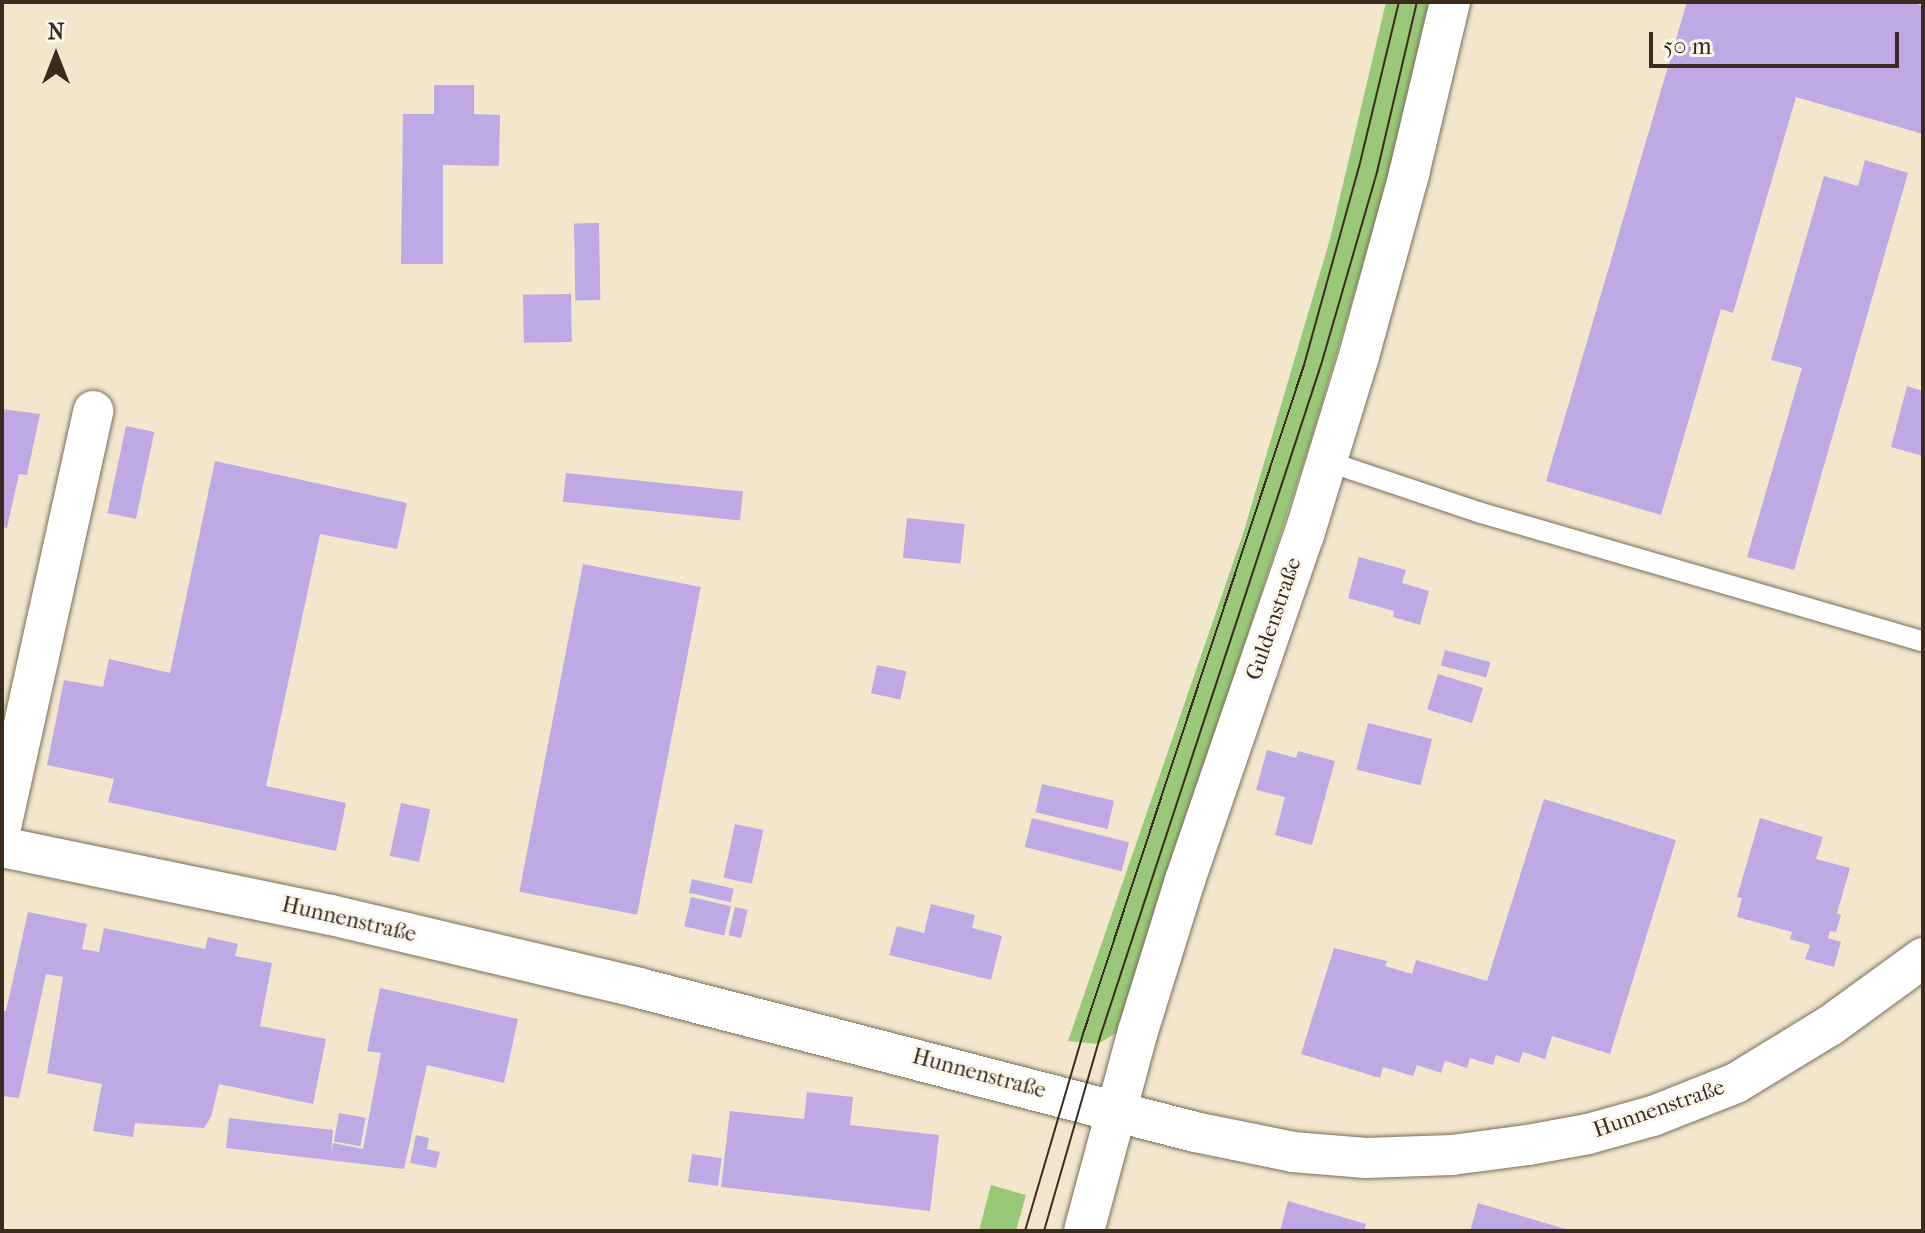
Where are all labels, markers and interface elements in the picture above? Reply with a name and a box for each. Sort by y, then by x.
north arrow [16,16,96,96]
scale bar [1653,16,1903,66]
text: N [48,19,64,45]
text: 50 m [1663,32,1712,60]
street label: Guldenstraße [1241,554,1307,684]
street label: Hunnenstraße [279,892,419,948]
street label: Hunnenstraße [909,1043,1049,1105]
street label: Hunnenstraße [1590,1074,1728,1144]

